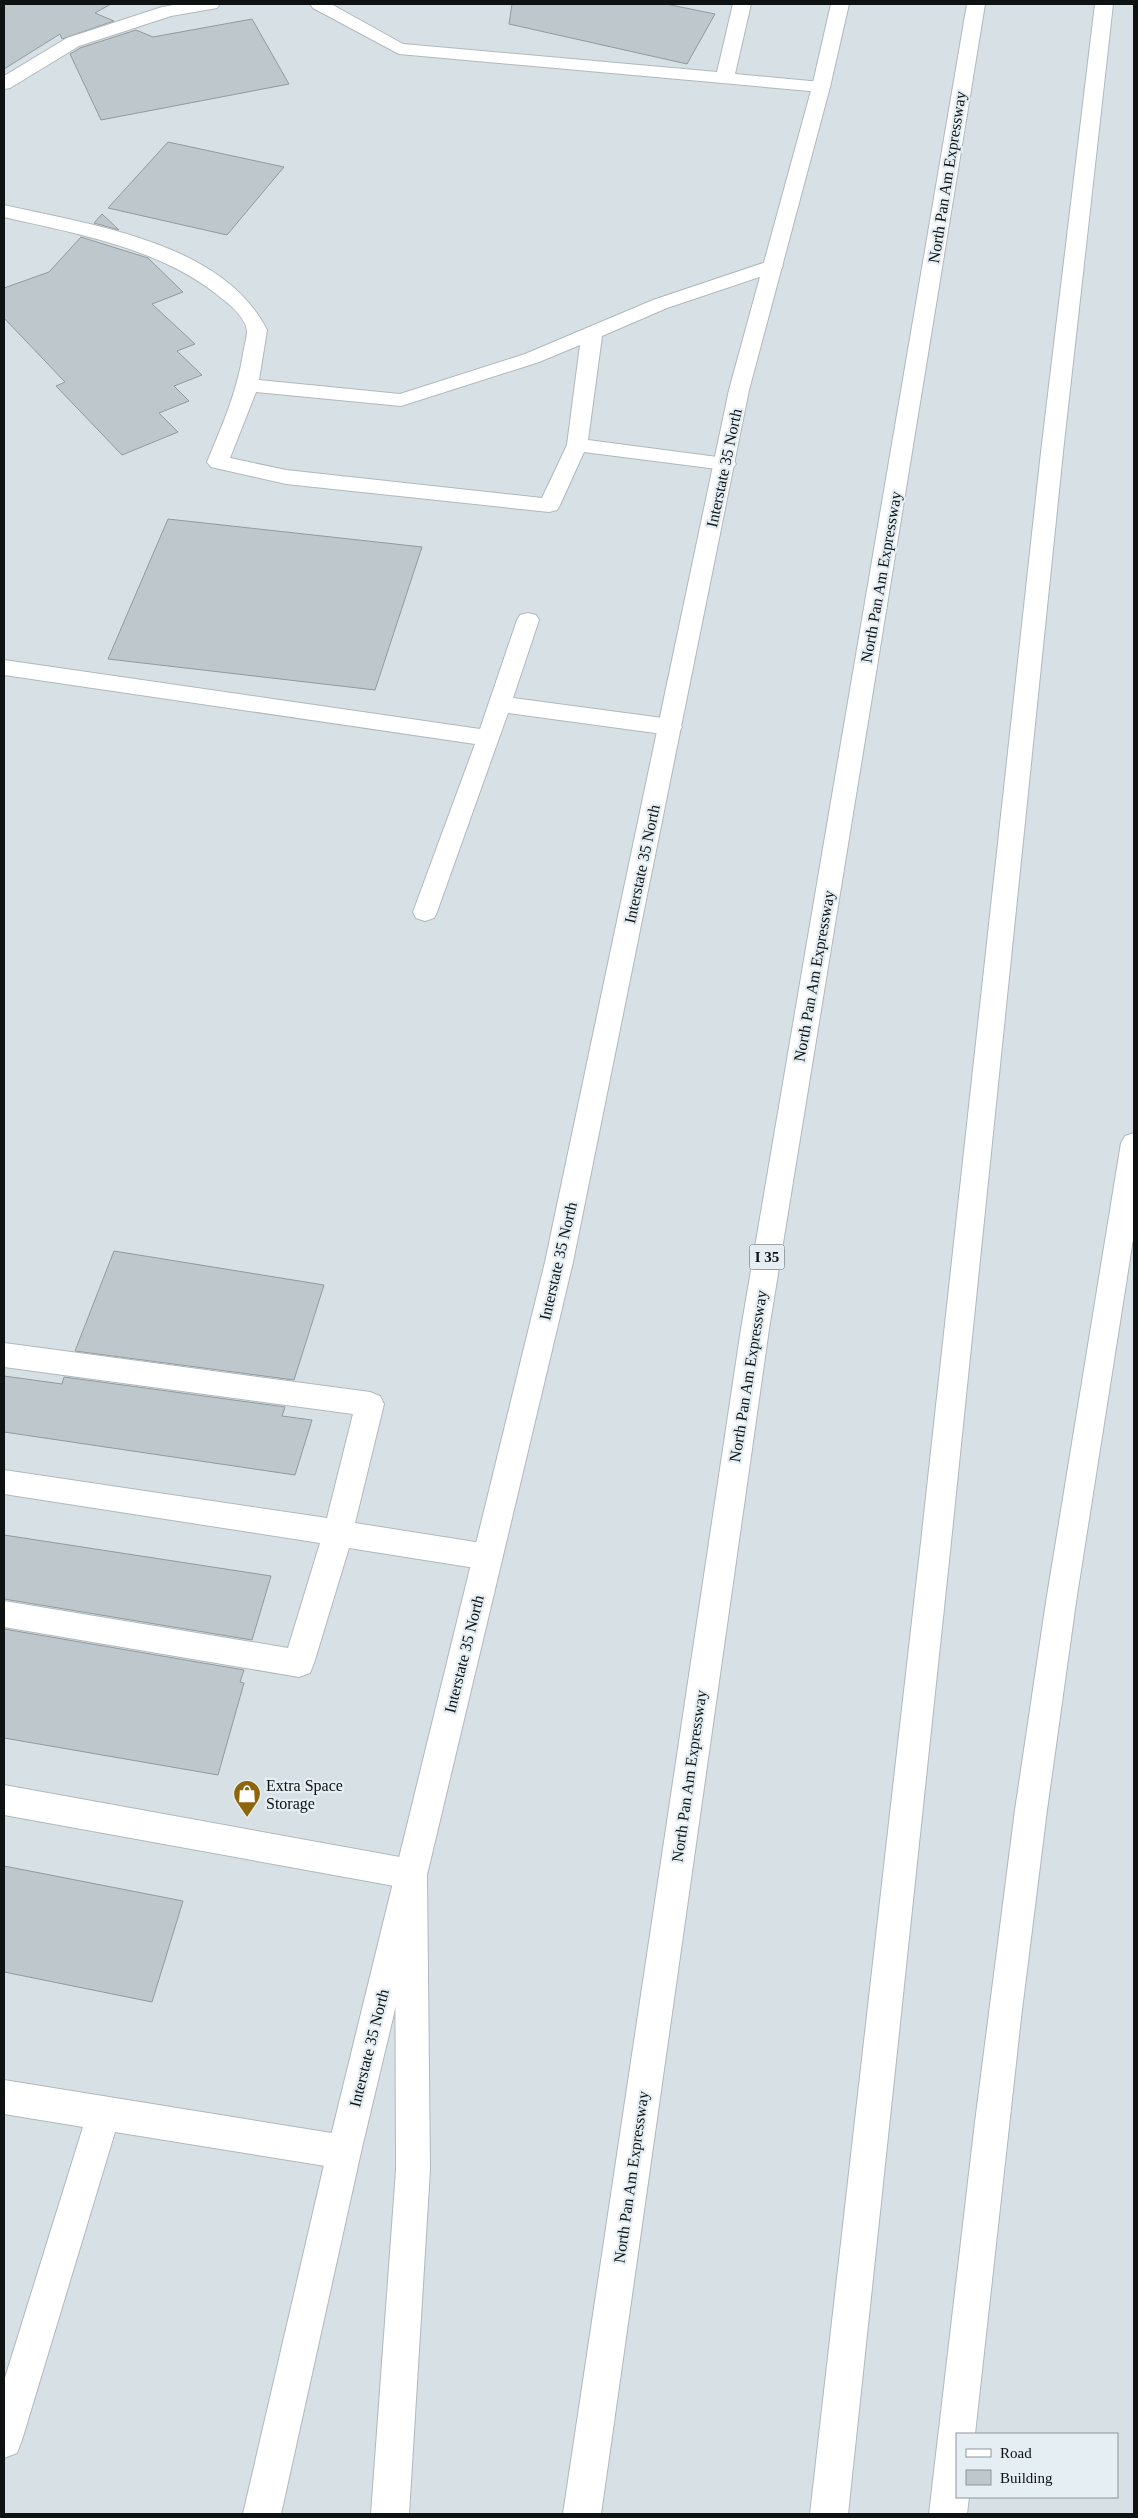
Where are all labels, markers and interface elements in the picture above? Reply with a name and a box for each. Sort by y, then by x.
street label: North Pan Am Expressway [925,90,970,264]
street label: Interstate 35 North [703,407,745,529]
street label: North Pan Am Expressway [858,490,905,664]
street label: Interstate 35 North [621,803,663,925]
street label: North Pan Am Expressway [791,889,838,1063]
street label: Interstate 35 North [536,1200,580,1322]
road number: I 35 [750,1244,784,1270]
street label: North Pan Am Expressway [726,1289,771,1463]
street label: Interstate 35 North [441,1593,487,1715]
street label: North Pan Am Expressway [668,1689,710,1863]
place label: Extra Space Storage [266,1777,343,1813]
shop icon: Extra Space Storage [232,1779,262,1818]
street label: Interstate 35 North [346,1987,392,2109]
street label: North Pan Am Expressway [610,2090,652,2264]
legend [956,2433,1118,2498]
text: Road [1000,2445,1032,2461]
text: Building [1000,2470,1053,2486]

